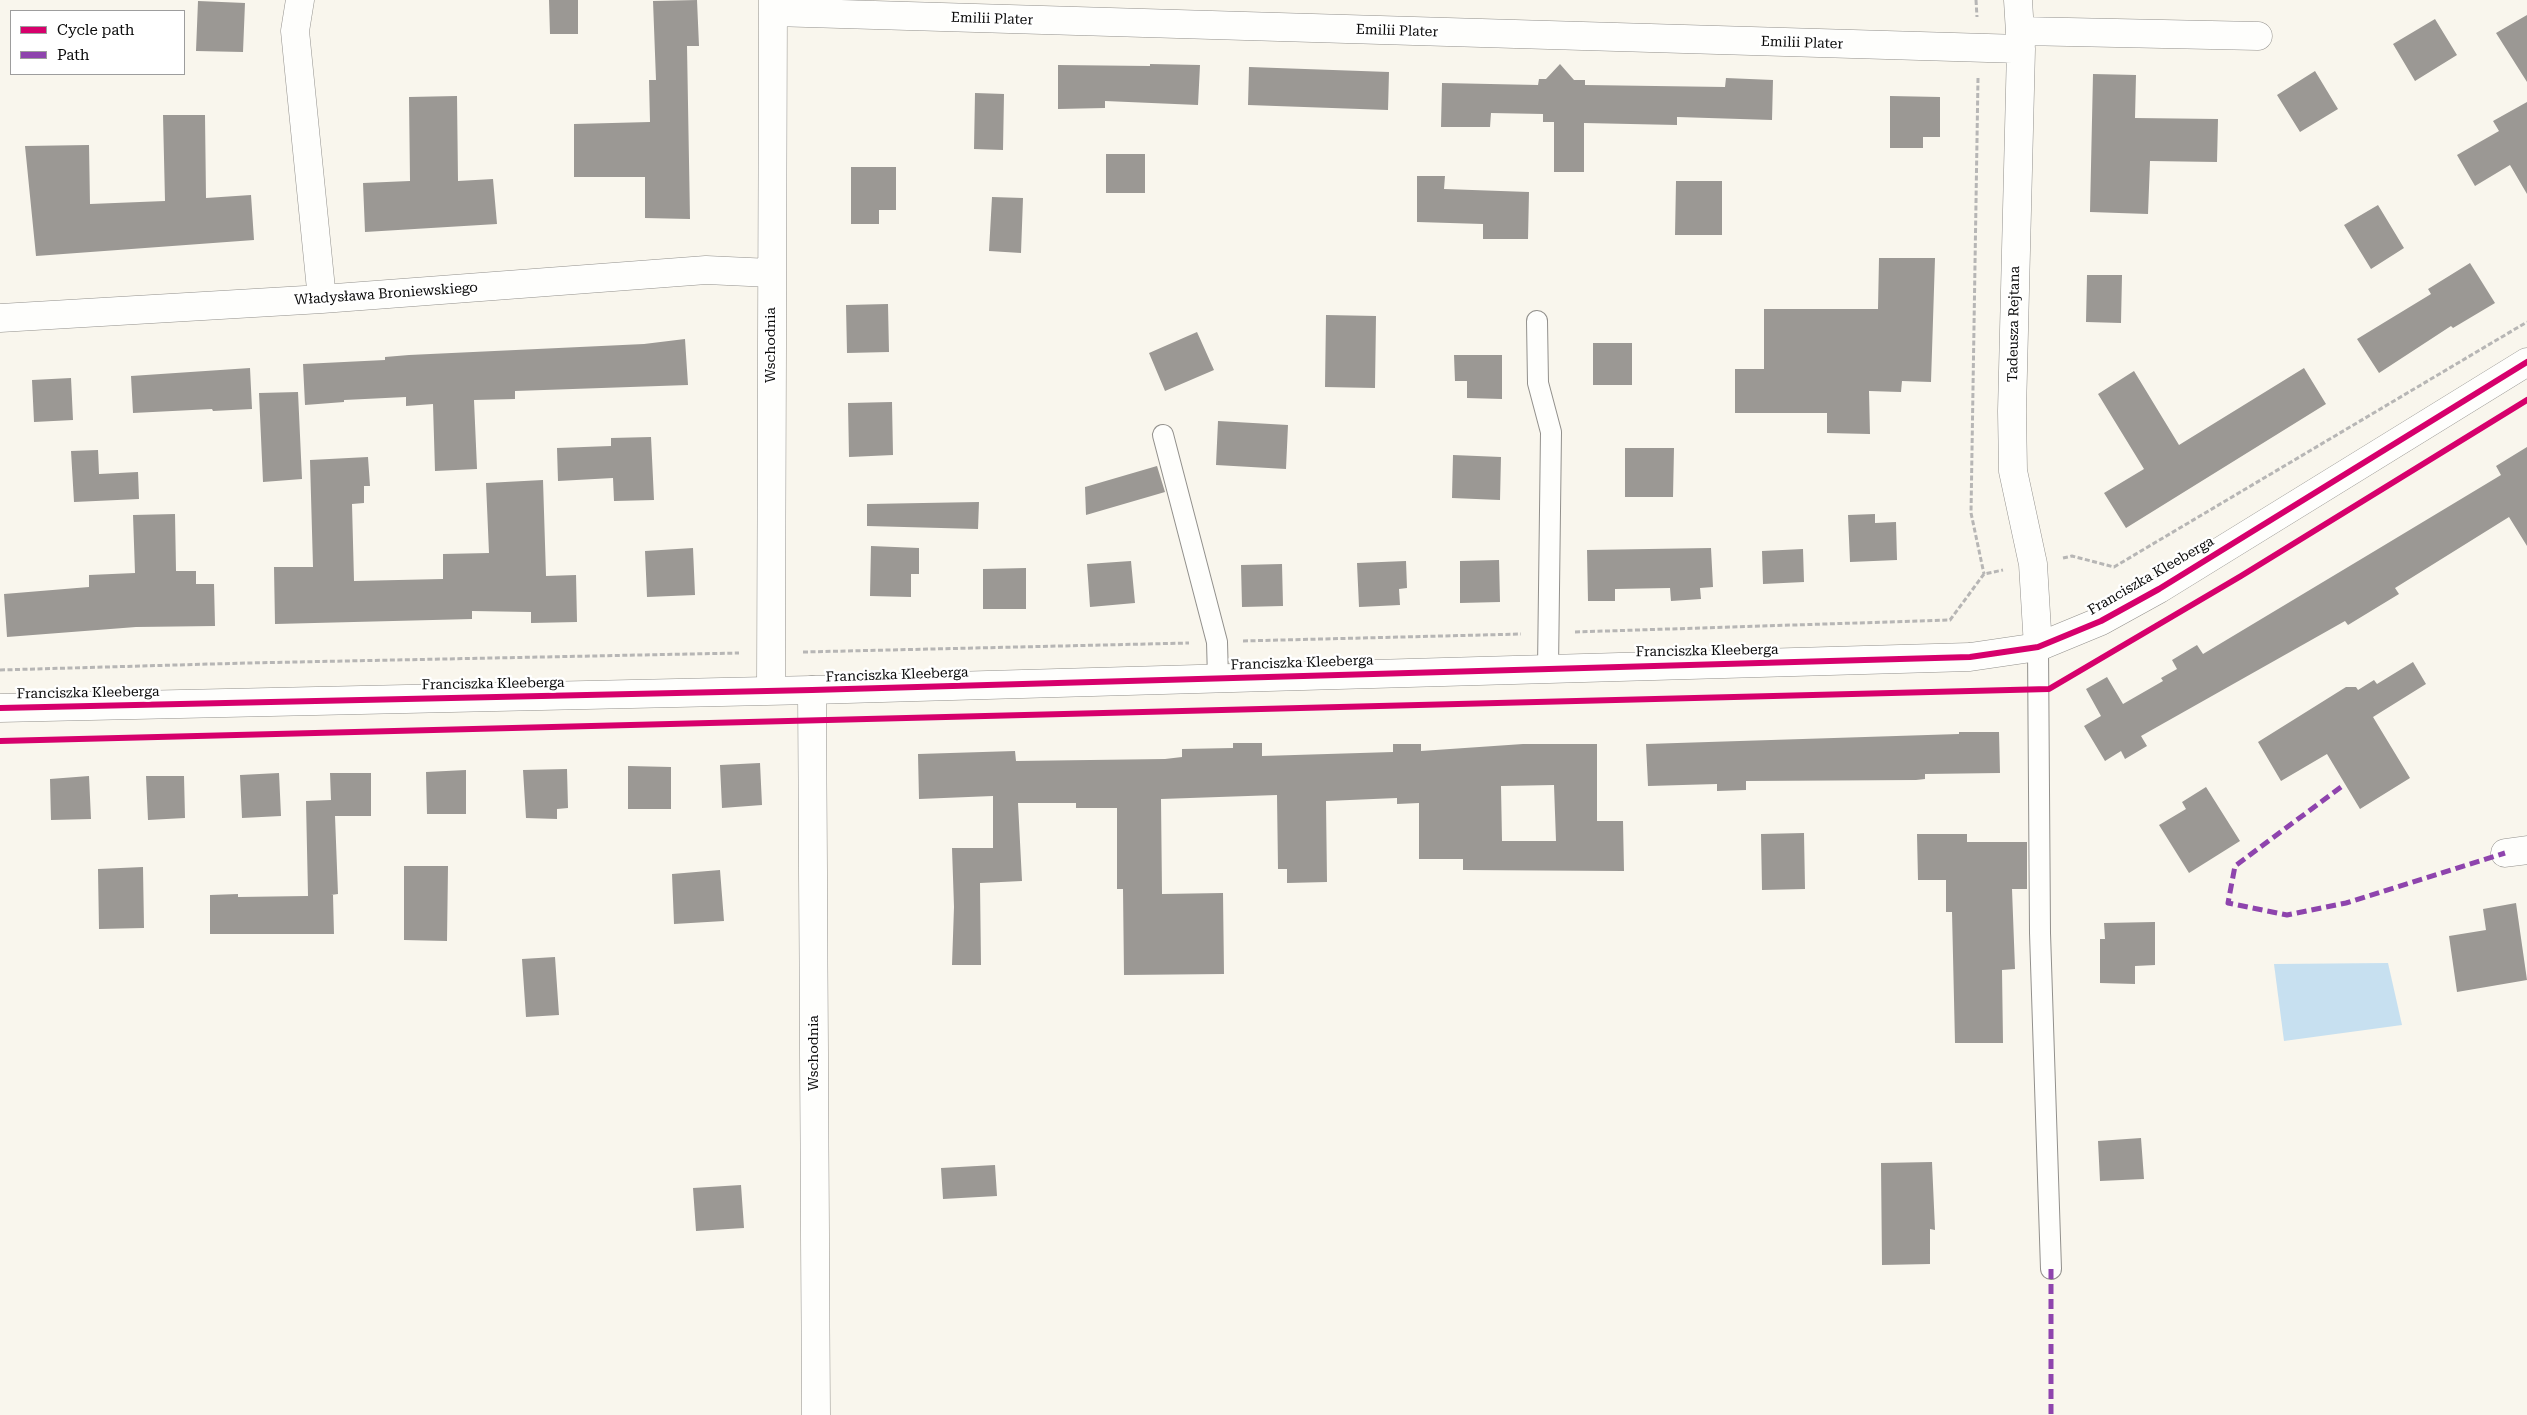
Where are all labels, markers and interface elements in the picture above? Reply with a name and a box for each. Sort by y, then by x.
street label: Emilii Plater [951,9,1033,29]
legend [10,10,185,75]
text: Cycle path [57,21,134,39]
street label: Emilii Plater [1356,21,1438,41]
street label: Emilii Plater [1761,33,1843,53]
text: Path [57,46,90,64]
street label: Tadeusza Rejtana [2005,266,2023,382]
street label: Władysława Broniewskiego [294,279,478,309]
street label: Wschodnia [763,307,779,383]
street label: Franciszka Kleeberga [2085,533,2217,619]
street label: Franciszka Kleeberga [1635,641,1779,661]
street label: Franciszka Kleeberga [1230,652,1374,674]
street label: Franciszka Kleeberga [825,664,969,686]
street label: Franciszka Kleeberga [421,674,565,694]
street label: Franciszka Kleeberga [16,683,160,703]
street label: Wschodnia [806,1015,822,1091]

